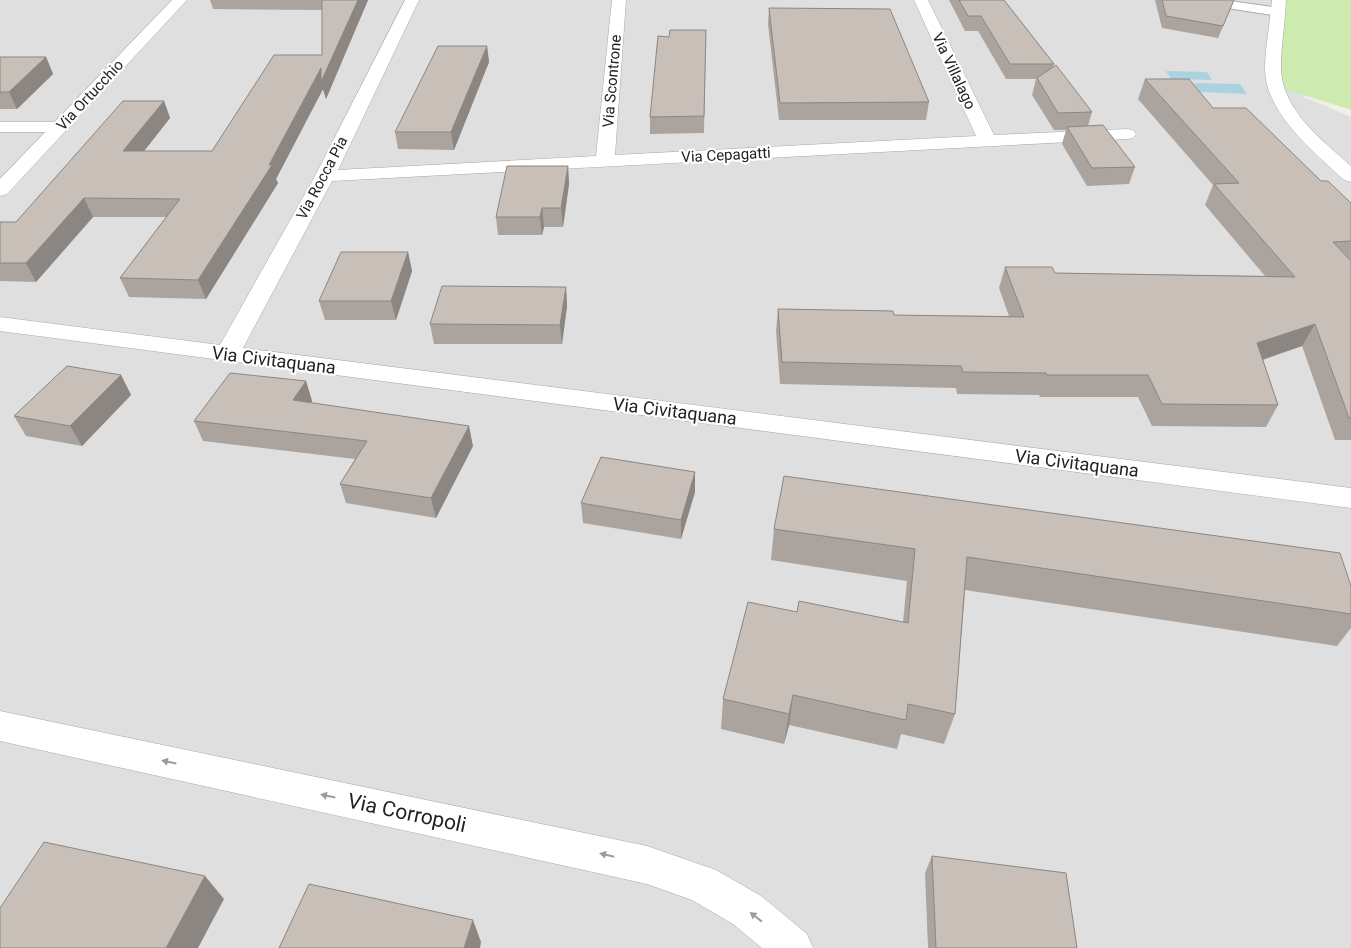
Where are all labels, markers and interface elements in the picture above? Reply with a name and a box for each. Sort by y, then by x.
street label: Via Villalago [928,30,980,112]
street label: Via Scontrone [599,34,625,128]
street label: Via Ortucchio [53,56,127,134]
street label: Via Rocca Pia [293,133,351,223]
street label: Via Cepagatti [681,144,771,166]
street label: Via Civitaquana [211,342,337,378]
street label: Via Civitaquana [612,393,738,429]
street label: Via Civitaquana [1014,445,1140,481]
one-way arrow [162,758,177,766]
street label: Via Corropoli [345,789,469,837]
one-way arrow [321,792,336,800]
one-way arrow [599,851,615,859]
one-way arrow [750,911,763,922]

